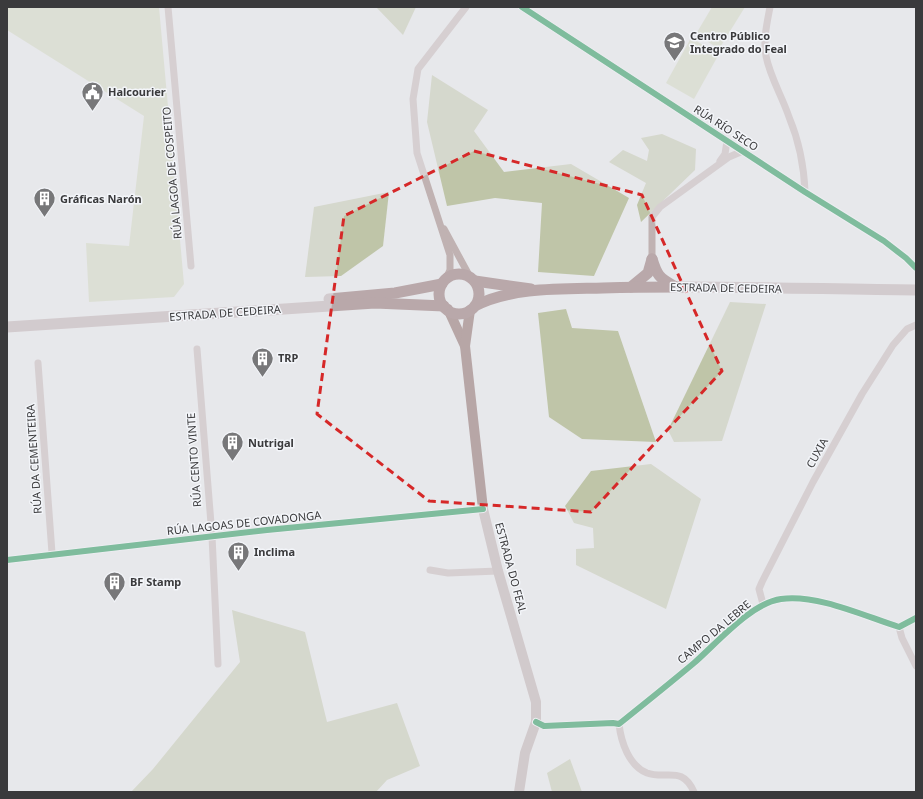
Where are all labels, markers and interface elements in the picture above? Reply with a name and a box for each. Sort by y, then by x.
place label: Centro Público Integrado do Feal [690,28,787,56]
school or university icon: Centro Público Integrado do Feal [662,29,688,62]
public building icon: Halcourier [79,79,105,112]
place label: Halcourier [108,84,166,99]
street label: RÚA RÍO SECO [691,101,761,154]
street label: RÚA LAGOA DE COSPEITO [158,106,185,240]
building icon: Gráficas Narón [31,186,57,219]
place label: Gráficas Narón [60,191,142,206]
street label: ESTRADA DE CEDEIRA [670,279,783,296]
street label: ESTRADA DE CEDEIRA [169,301,282,324]
building icon: TRP [250,345,276,378]
place label: TRP [278,350,299,365]
street label: RÚA DA CEMENTEIRA [22,403,45,514]
street label: RÚA CENTO VINTE [183,412,204,508]
building icon: Nutrigal [220,430,246,463]
street label: CUXIA [802,434,831,470]
place label: Nutrigal [248,435,294,450]
street label: RÚA LAGOAS DE COVADONGA [166,507,323,538]
street label: ESTRADA DO FEAL [492,521,531,615]
building icon: Inclima [226,539,252,572]
place label: Inclima [254,544,295,559]
building icon: BF Stamp [102,569,128,602]
place label: BF Stamp [130,574,181,589]
street label: CAMPO DA LEBRE [674,596,754,667]

